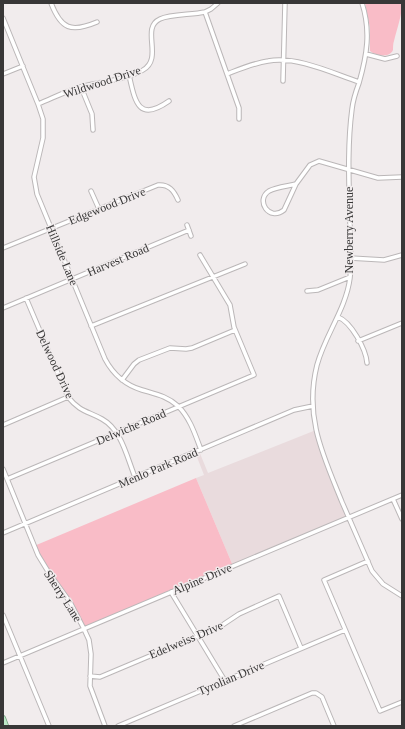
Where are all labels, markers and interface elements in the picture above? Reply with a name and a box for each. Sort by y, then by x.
street label: Wildwood Drive [62,63,142,101]
street label: Edgewood Drive [67,184,147,228]
street label: Newberry Avenue [342,187,356,273]
street label: Hillside Lane [43,222,81,288]
street label: Harvest Road [85,241,151,279]
street label: Delwood Drive [33,327,77,401]
street label: Delwiche Road [94,406,168,448]
street label: Menlo Park Road [116,445,200,491]
street label: Alpine Drive [170,560,234,598]
street label: Sherry Lane [41,567,85,625]
street label: Edelweiss Drive [147,618,225,662]
street label: Tyrolian Drive [196,658,266,698]

